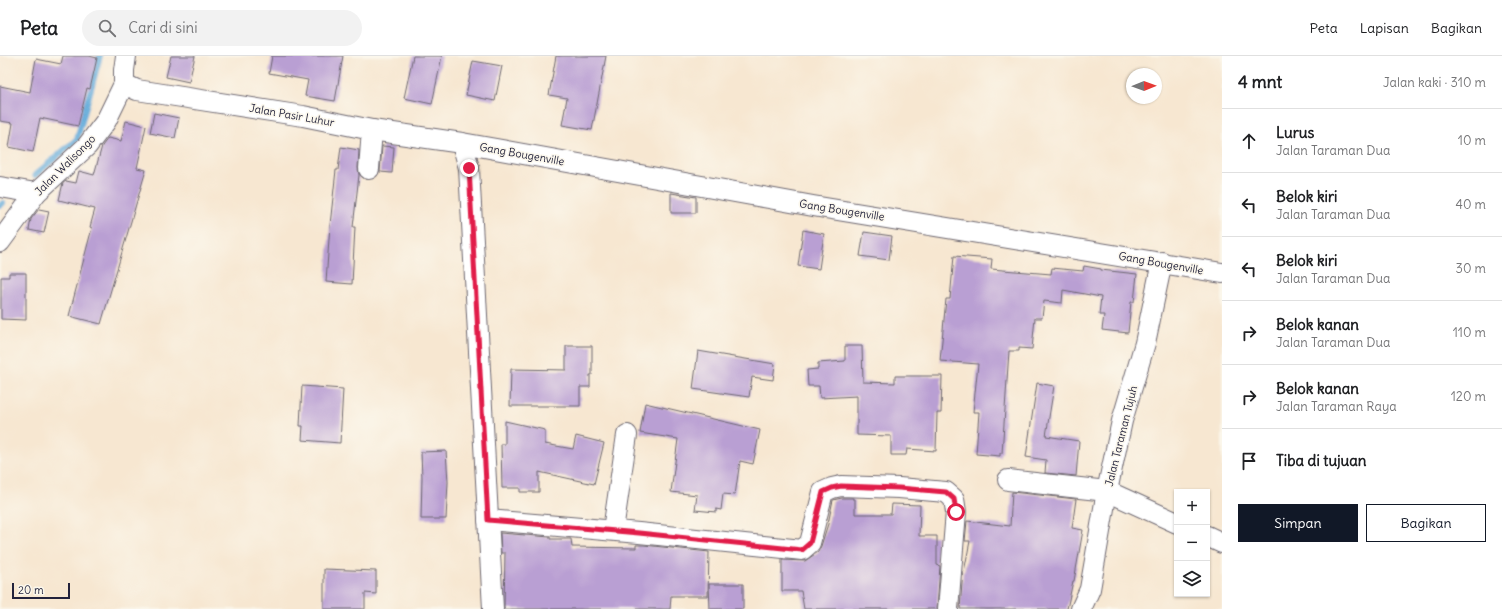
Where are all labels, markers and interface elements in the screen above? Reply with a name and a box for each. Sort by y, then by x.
search box [82,10,362,46]
text: Peta [20,16,58,40]
icon: search [96,17,118,39]
text: Cari di sini [128,18,198,37]
text: Peta [1310,19,1338,37]
text: Lapisan [1360,19,1409,37]
text: Bagikan [1431,19,1482,37]
north arrow [1126,68,1162,104]
text: 4 mnt [1238,71,1282,93]
text: Jalan kaki · 310 m [1383,74,1486,91]
street label: Jalan Pasir Luhur [248,101,336,129]
text: Lurus [1276,123,1314,142]
icon: ahead [1238,130,1260,152]
street label: Jalan Walisongo [32,132,98,198]
text: 10 m [1458,132,1486,149]
street label: Gang Bougenville [478,140,566,168]
text: Jalan Taraman Dua [1276,142,1391,159]
route end [460,159,478,177]
text: Belok kiri [1276,187,1337,206]
icon: left [1238,194,1260,216]
street label: Gang Bougenville [798,196,886,224]
text: 40 m [1455,196,1486,213]
text: Jalan Taraman Dua [1276,206,1391,223]
street label: Gang Bougenville [1117,249,1205,277]
text: Belok kiri [1276,251,1337,270]
icon: left [1238,258,1260,280]
text: 30 m [1456,260,1486,277]
text: Jalan Taraman Dua [1276,270,1391,287]
text: Belok kanan [1276,315,1359,334]
icon: right [1238,322,1260,344]
text: 110 m [1453,324,1486,341]
text: Jalan Taraman Dua [1276,334,1391,351]
text: Belok kanan [1276,379,1359,398]
street label: Jalan Taraman Tujuh [1102,384,1140,488]
icon: right [1238,386,1260,408]
text: 120 m [1451,388,1486,405]
text: Jalan Taraman Raya [1276,398,1397,415]
icon: arrive [1238,450,1260,472]
text: Tiba di tujuan [1276,451,1366,470]
map controls [1174,489,1210,597]
button: + [1174,489,1210,525]
route start [947,503,965,521]
button: Simpan [1238,504,1358,542]
button: Bagikan [1366,504,1486,542]
button: − [1174,525,1210,561]
button: layers [1174,561,1210,597]
scale bar [12,581,70,600]
text: 20 m [18,583,44,597]

